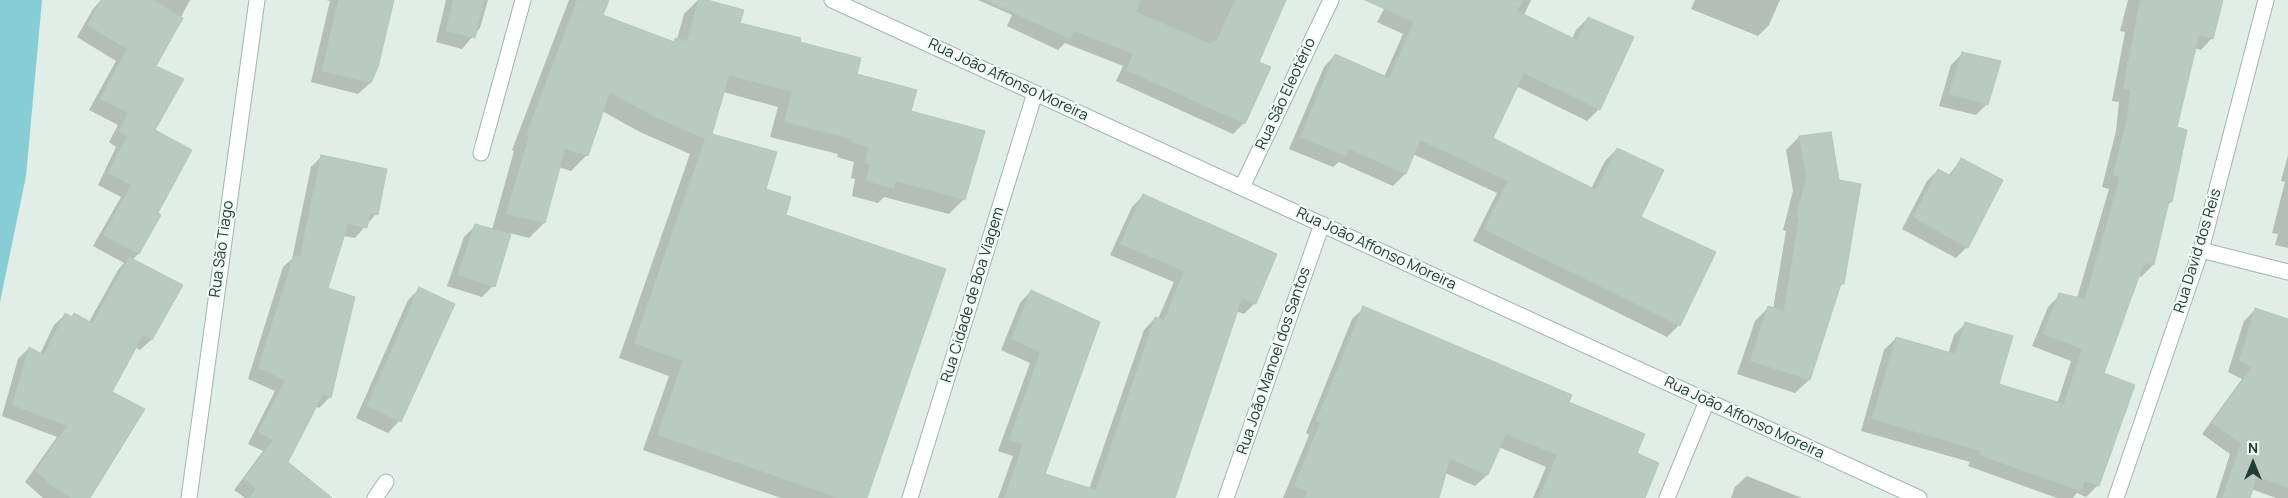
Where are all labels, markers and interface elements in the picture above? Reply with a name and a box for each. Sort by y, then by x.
street label: Rua João Affonso Moreira [925,35,1091,125]
street label: Rua São Eleotério [1252,35,1320,153]
street label: Rua David dos Reis [2171,187,2225,315]
street label: Rua São Tiago [206,199,238,299]
street label: Rua João Affonso Moreira [1293,204,1459,294]
street label: Rua Cidade de Boa Viagem [938,205,1008,385]
street label: Rua João Manoel dos Santos [1233,265,1315,457]
street label: Rua João Affonso Moreira [1661,373,1827,463]
north arrow [2228,438,2278,488]
text: N [2248,438,2258,457]

